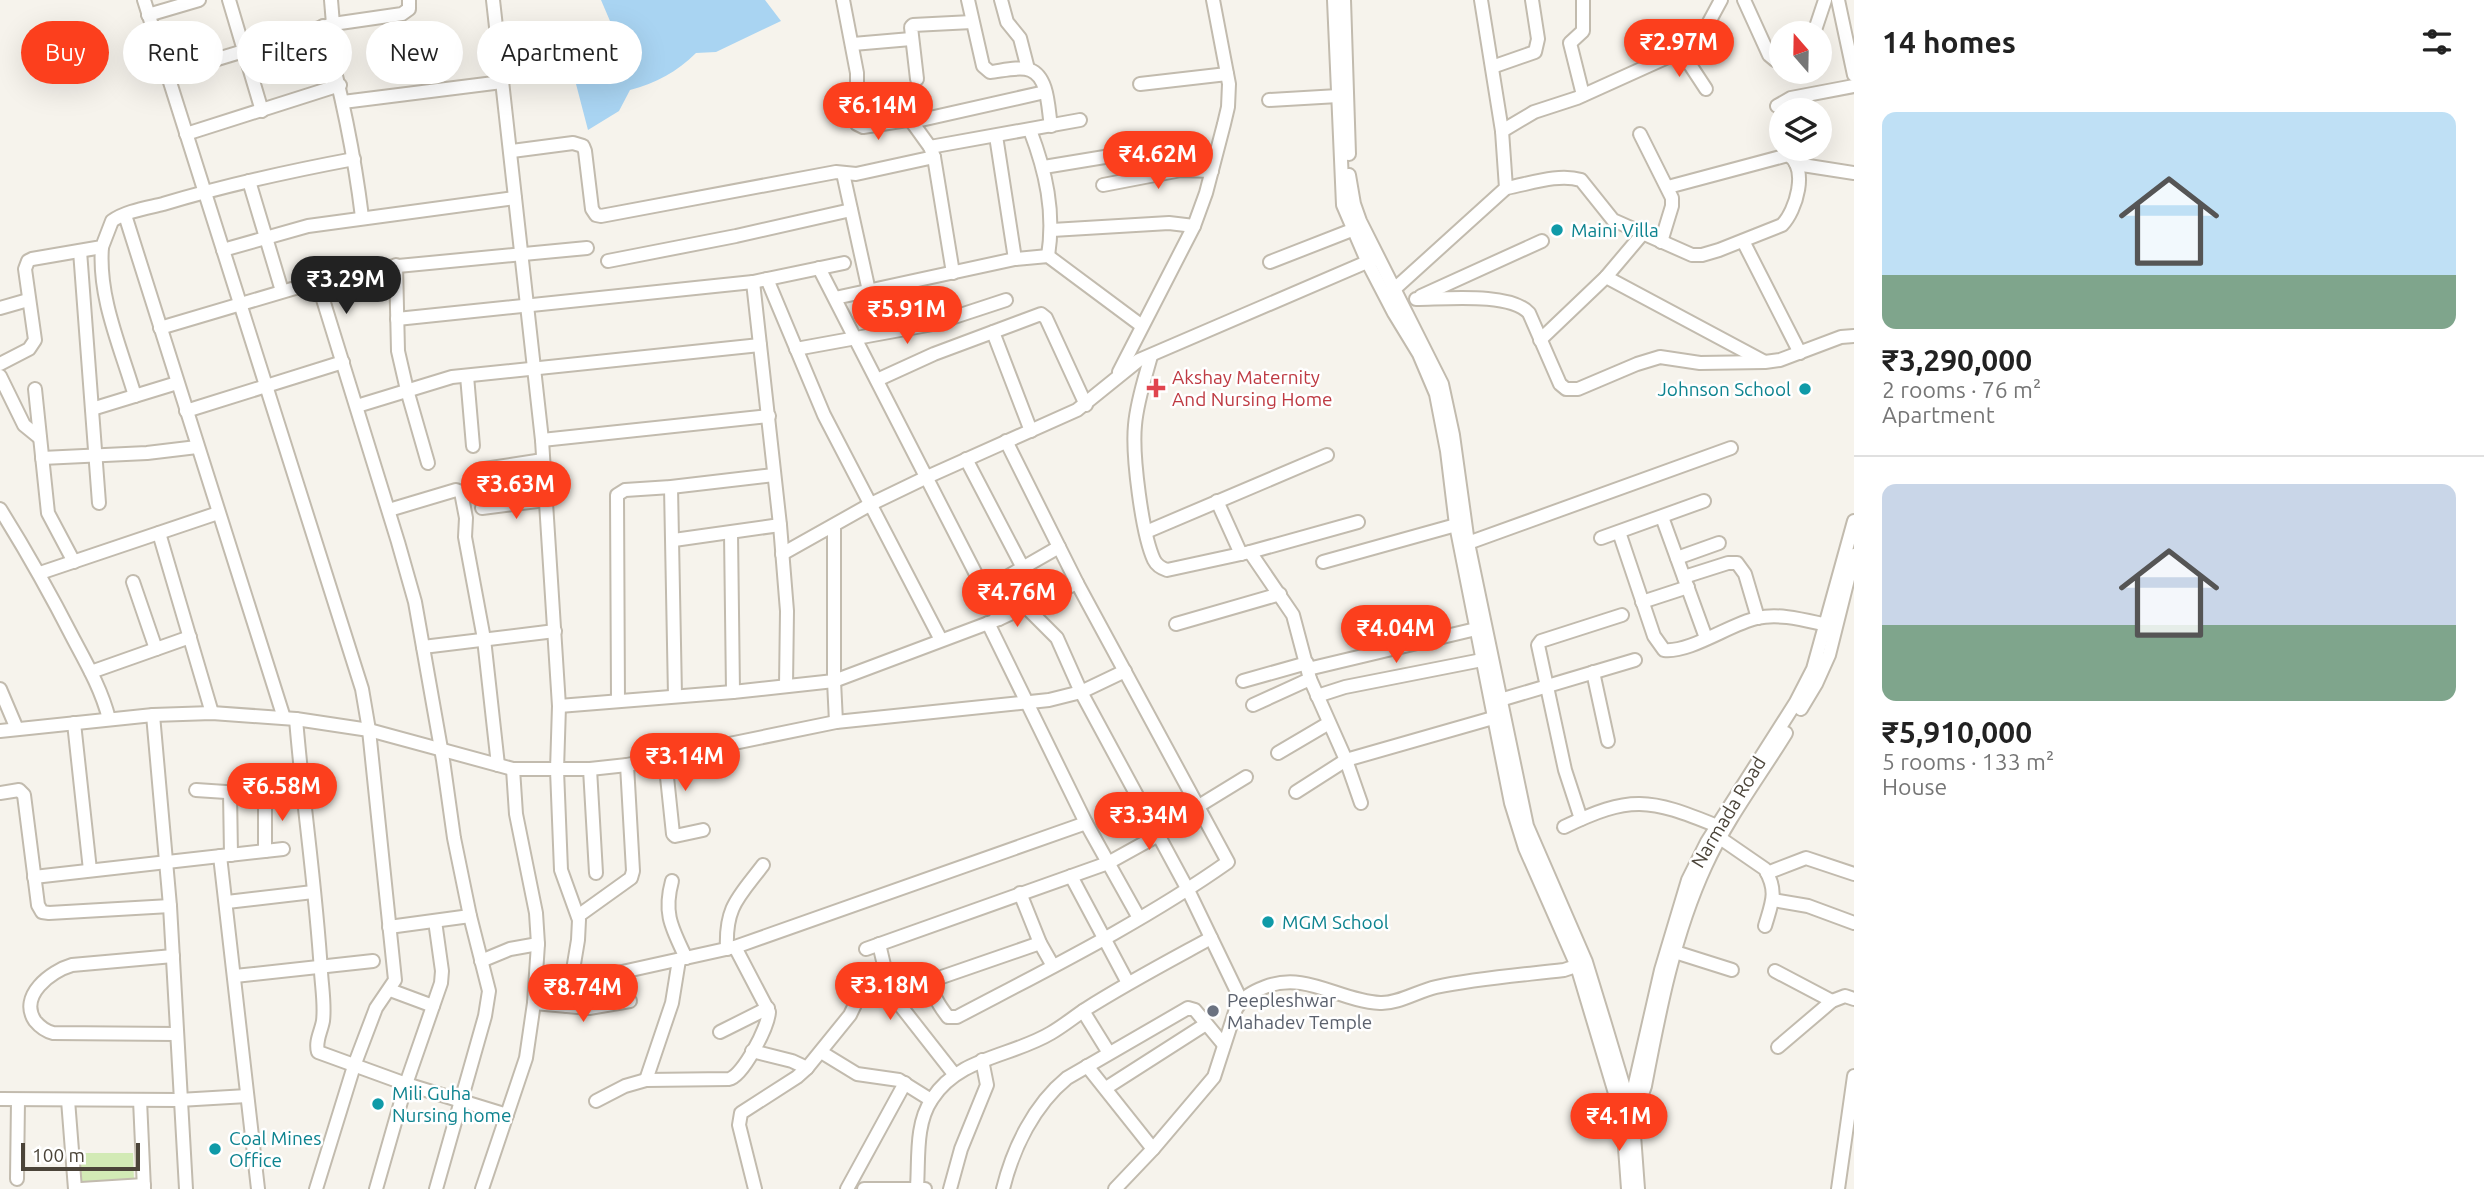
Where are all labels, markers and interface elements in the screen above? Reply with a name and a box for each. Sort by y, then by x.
pin: ₹2.97M [1622,20,1736,79]
chip: Buy [21,21,109,84]
chip: Rent [123,21,223,84]
chip: Filters [237,21,352,84]
chip: New [366,21,463,84]
chip: Apartment [477,21,642,84]
north arrow [1769,21,1832,84]
map controls [1769,21,1832,161]
icon: filters [2418,23,2456,61]
text: 14 homes [1882,25,2016,59]
text: ₹2.97M [1640,29,1718,54]
pin: ₹6.14M [821,82,935,142]
text: ₹6.14M [839,92,917,117]
button: layers [1769,98,1832,161]
pin: ₹4.62M [1101,132,1215,191]
text: ₹4.62M [1119,141,1197,166]
icon: home [2106,158,2232,284]
place label: Maini Villa [1571,219,1659,241]
marker: Maini Villa [1549,222,1565,238]
pin: ₹3.29M [289,256,403,316]
text: ₹3.29M [307,266,385,291]
pin: ₹5.91M [850,286,964,346]
text: ₹5.91M [868,296,946,321]
text: ₹3,290,000 [1882,343,2032,377]
place label: Akshay Maternity And Nursing Home [1172,366,1333,410]
text: 2 rooms · 76 m² [1882,377,2041,402]
marker: Akshay Maternity And Nursing Home [1146,378,1166,398]
place label: Johnson School [1657,378,1791,400]
marker: Johnson School [1797,381,1813,397]
text: Apartment [1882,402,1995,427]
pin: ₹3.63M [459,462,573,521]
text: ₹3.63M [477,471,555,496]
icon: home [2106,530,2232,656]
pin: ₹4.76M [960,570,1074,629]
text: ₹4.76M [978,579,1056,604]
pin: ₹4.04M [1339,606,1453,665]
text: ₹4.04M [1357,615,1435,640]
text: ₹5,910,000 [1882,715,2032,749]
pin: ₹3.14M [628,734,742,793]
text: ₹3.14M [646,743,724,768]
text: 5 rooms · 133 m² [1882,749,2054,774]
street label: Narmada Road [1686,752,1770,872]
pin: ₹6.58M [225,764,339,823]
text: ₹6.58M [243,773,321,798]
text: House [1882,774,1947,799]
pin: ₹3.34M [1092,792,1206,852]
text: ₹3.34M [1110,802,1188,827]
place label: MGM School [1282,911,1389,933]
marker: MGM School [1260,914,1276,930]
pin: ₹3.18M [833,962,947,1022]
pin: ₹8.74M [526,964,640,1024]
text: ₹3.18M [851,972,929,997]
text: ₹8.74M [544,974,622,999]
place label: Peepleshwar Mahadev Temple [1227,989,1372,1033]
marker: Peepleshwar Mahadev Temple [1205,1003,1221,1019]
place label: Mili Guha Nursing home [392,1082,511,1126]
pin: ₹4.1M [1570,1094,1668,1153]
marker: Mili Guha Nursing home [370,1096,386,1112]
text: ₹4.1M [1586,1103,1652,1128]
place label: Coal Mines Office [229,1127,322,1171]
scale bar [21,1140,140,1172]
marker: Coal Mines Office [207,1141,223,1157]
text: 100 m [32,1144,85,1166]

